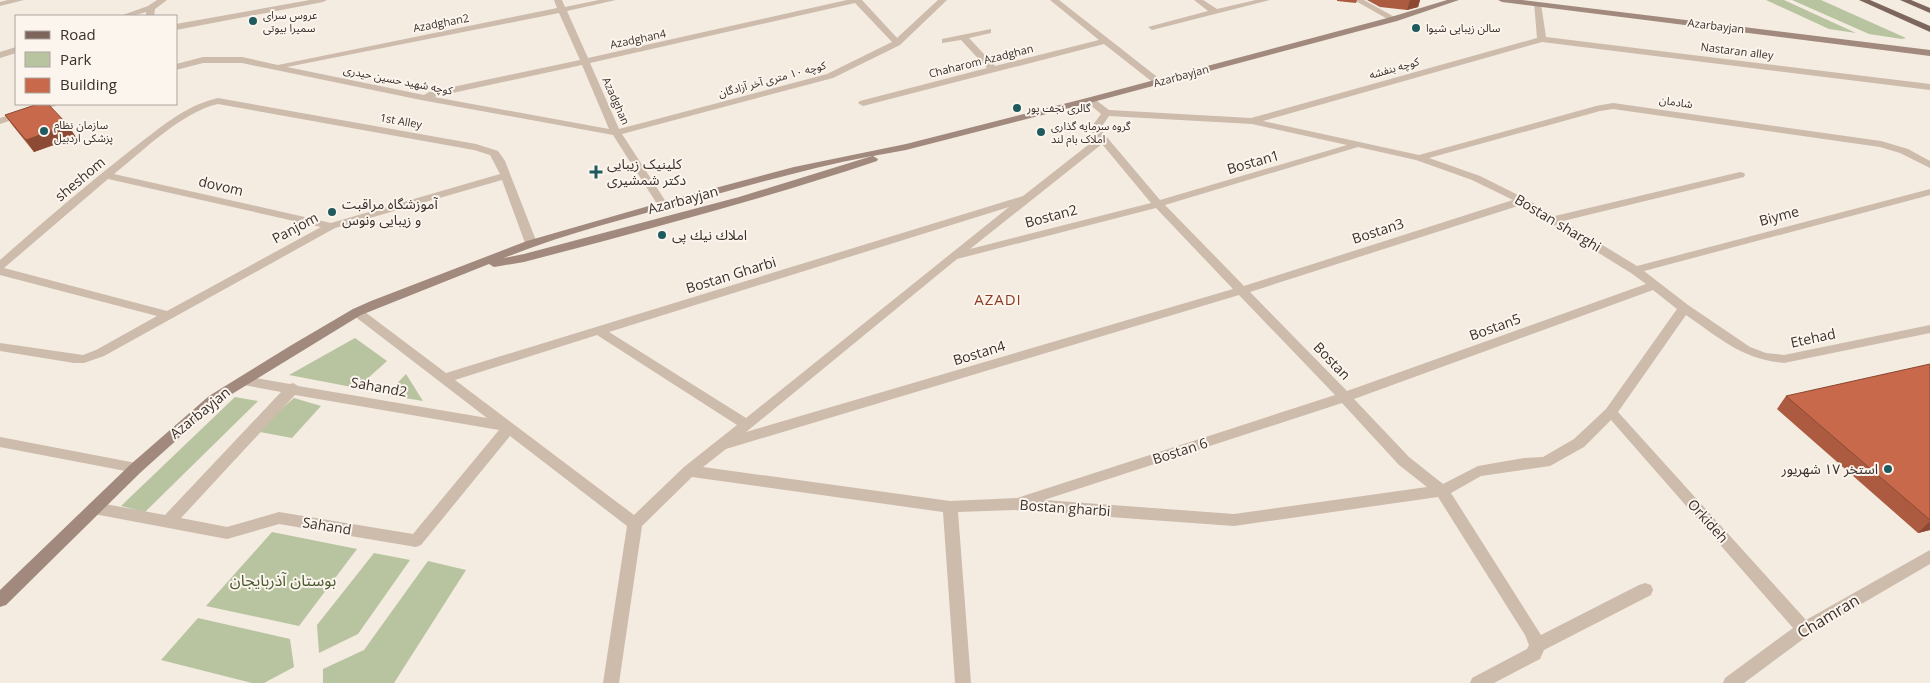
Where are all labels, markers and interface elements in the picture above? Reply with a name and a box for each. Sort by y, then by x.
place label: عروس سرای سمیرا بیوتی [263,7,318,35]
street label: Azadghan2 [412,10,470,35]
legend [15,15,178,105]
marker: عروس سرای سمیرا بیوتی [247,15,259,27]
street label: Azarbayjan [1687,15,1745,36]
place label: سالن زیبایی شیوا [1426,20,1501,35]
marker: سالن زیبایی شیوا [1410,22,1422,34]
text: Road [60,24,96,44]
street label: Azadghan4 [609,25,668,52]
street label: Nastaran alley [1700,39,1775,62]
street label: Chaharom Azadghan [927,40,1035,81]
text: Park [60,49,91,69]
street label: کوچه بنفشه [1367,53,1421,83]
street label: کوچه ۱۰ متری آخر آزادگان [716,57,828,101]
street label: Azarbayjan [1152,61,1210,90]
street label: کوچه شهید حسین حیدری [342,62,454,99]
text: Building [60,74,117,94]
street label: Azadghan [599,75,634,127]
street label: شادمان [1658,92,1694,111]
place label: گالری نجف پور [1026,100,1091,116]
marker: گالری نجف پور [1011,102,1023,114]
street label: 1st Alley [379,109,424,132]
place label: سازمان نظام پزشکی اردبیل [54,117,113,146]
place label: گروه سرمایه گذاری املاک بام لند [1051,118,1131,147]
marker: سازمان نظام پزشکی اردبیل [38,125,50,137]
marker: گروه سرمایه گذاری املاک بام لند [1035,126,1047,138]
street label: Bostan1 [1225,145,1281,178]
street label: sheshom [51,152,109,205]
place label: کلینیک زیبایی دکتر شمشیری [607,154,687,189]
marker: کلینیک زیبایی دکتر شمشیری [589,165,603,179]
street label: dovom [197,171,245,200]
street label: Azarbayjan [646,181,720,218]
street label: Bostan sharghi [1512,189,1605,256]
place label: آموزشگاه مراقبت و زیبایی ونوس [342,194,439,229]
street label: Bostan2 [1023,199,1079,232]
street label: Biyme [1757,201,1801,230]
marker: آموزشگاه مراقبت و زیبایی ونوس [326,206,338,218]
street label: Panjom [268,207,321,248]
street label: Bostan3 [1349,213,1406,248]
place label: املاك نيك پى [672,225,747,245]
marker: املاك نيك پى [656,229,668,241]
street label: Bostan Gharbi [683,252,778,297]
district label: AZADI [974,289,1022,309]
street label: Bostan5 [1466,308,1523,345]
street label: Etehad [1789,323,1837,352]
street label: Bostan4 [950,336,1007,369]
street label: Bostan [1310,338,1355,384]
street label: Sahand2 [349,372,409,401]
street label: Azarbayjan [166,383,234,443]
street label: Bostan 6 [1150,433,1210,468]
place label: استخر ١٧ شهریور [1781,459,1878,478]
marker: استخر ١٧ شهریور [1882,463,1894,475]
street label: Bostan gharbi [1019,495,1111,520]
street label: Orkideh [1684,495,1733,547]
street label: Sahand [301,512,353,539]
park label: بوستان آذربایجان [230,569,336,591]
street label: Chamran [1793,589,1863,643]

